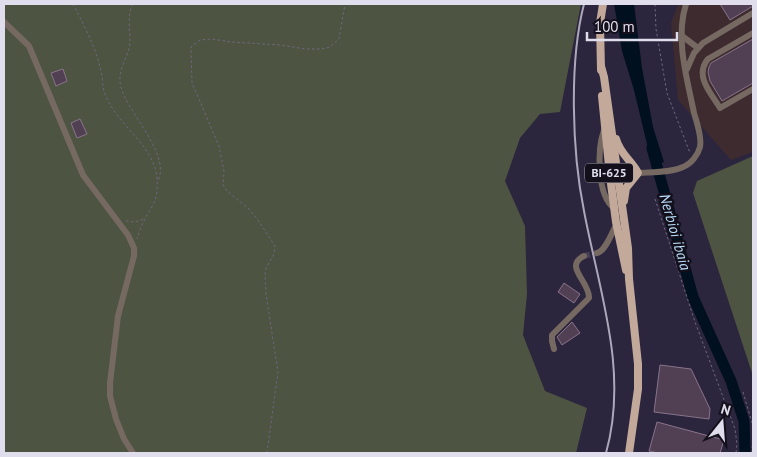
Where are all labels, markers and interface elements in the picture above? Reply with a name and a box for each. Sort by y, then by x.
scale bar [587,10,677,42]
text: 100 m [594,17,635,36]
road number: BI-625 [585,164,633,182]
water label: Nerbioi ibaia [655,191,696,273]
north arrow [697,397,747,447]
text: N [719,400,733,420]

